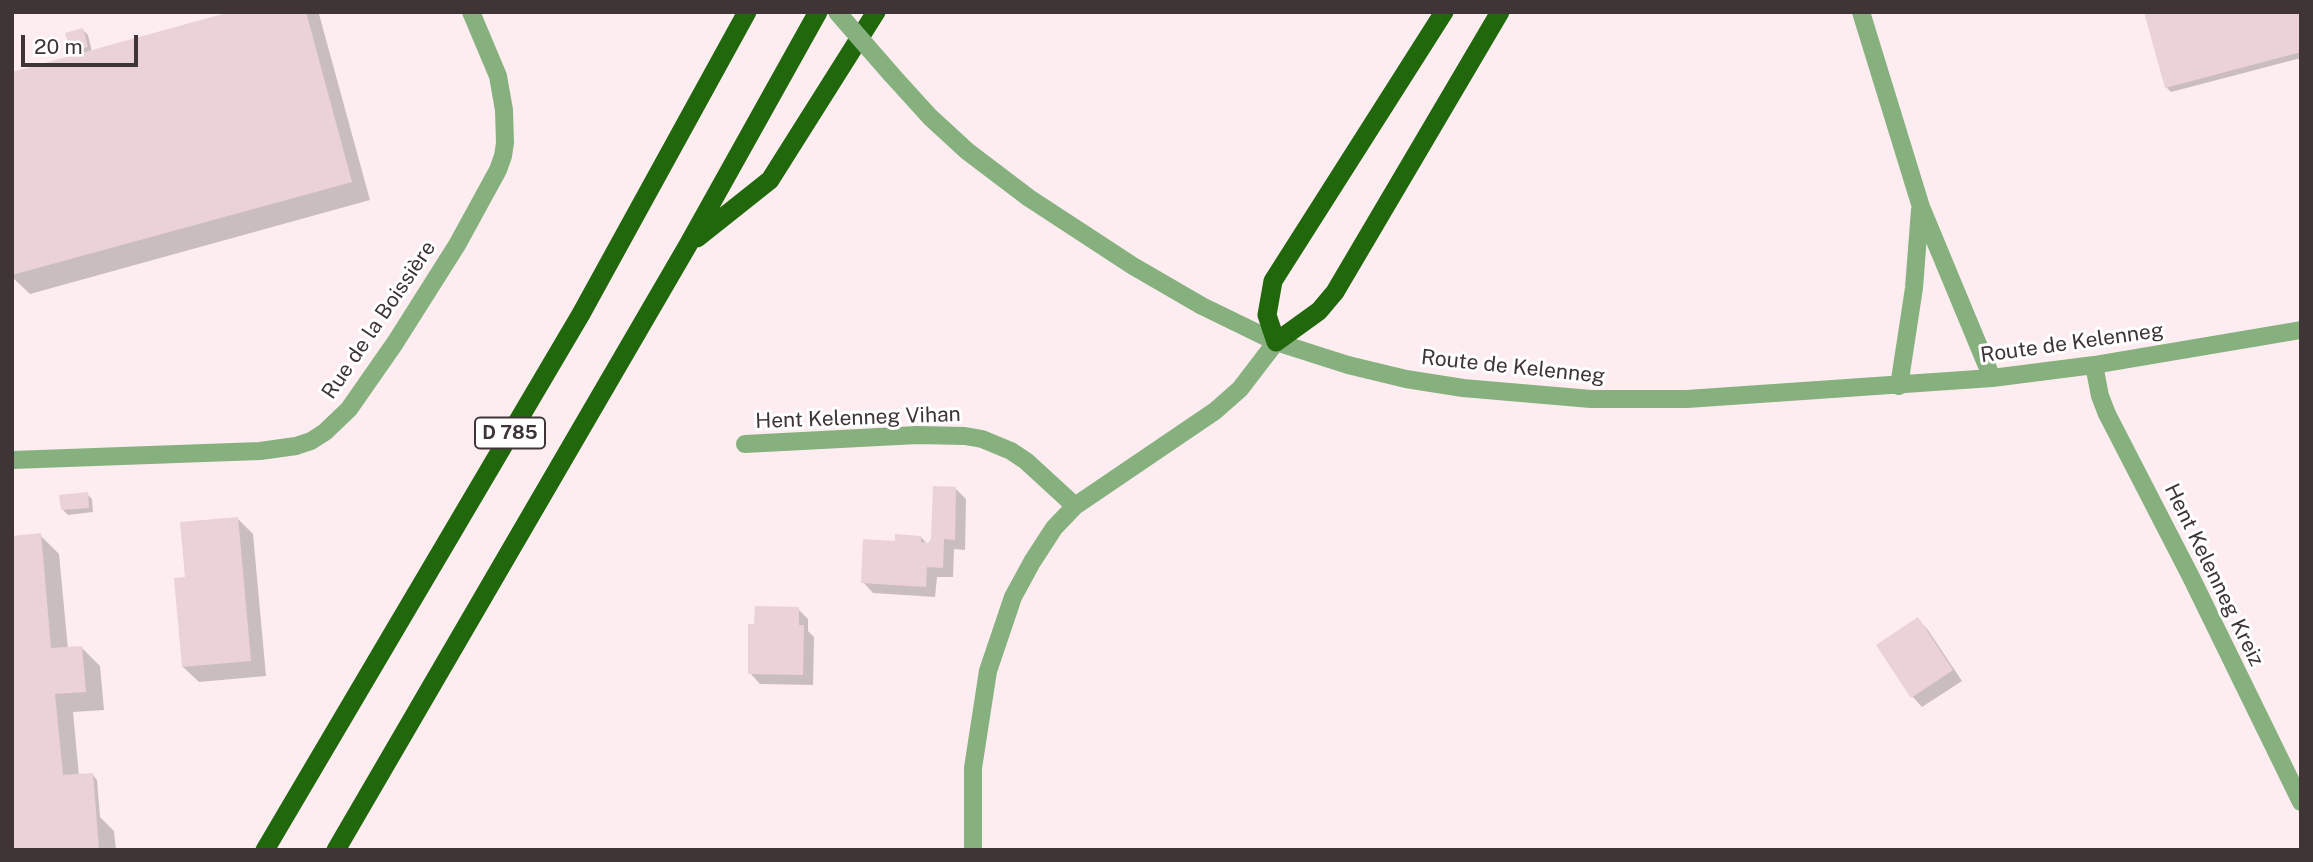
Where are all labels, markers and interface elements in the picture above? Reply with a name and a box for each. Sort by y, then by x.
scale bar [24,21,142,65]
text: 20 m [34,34,83,59]
street label: Rue de la Boissière [317,236,441,404]
street label: Route de Kelenneg [1979,318,2165,368]
street label: Route de Kelenneg [1420,345,1606,389]
street label: Hent Kelenneg Vihan [755,402,961,434]
road number: D 785 [475,418,545,448]
street label: Hent Kelenneg Kreiz [2159,480,2269,670]

